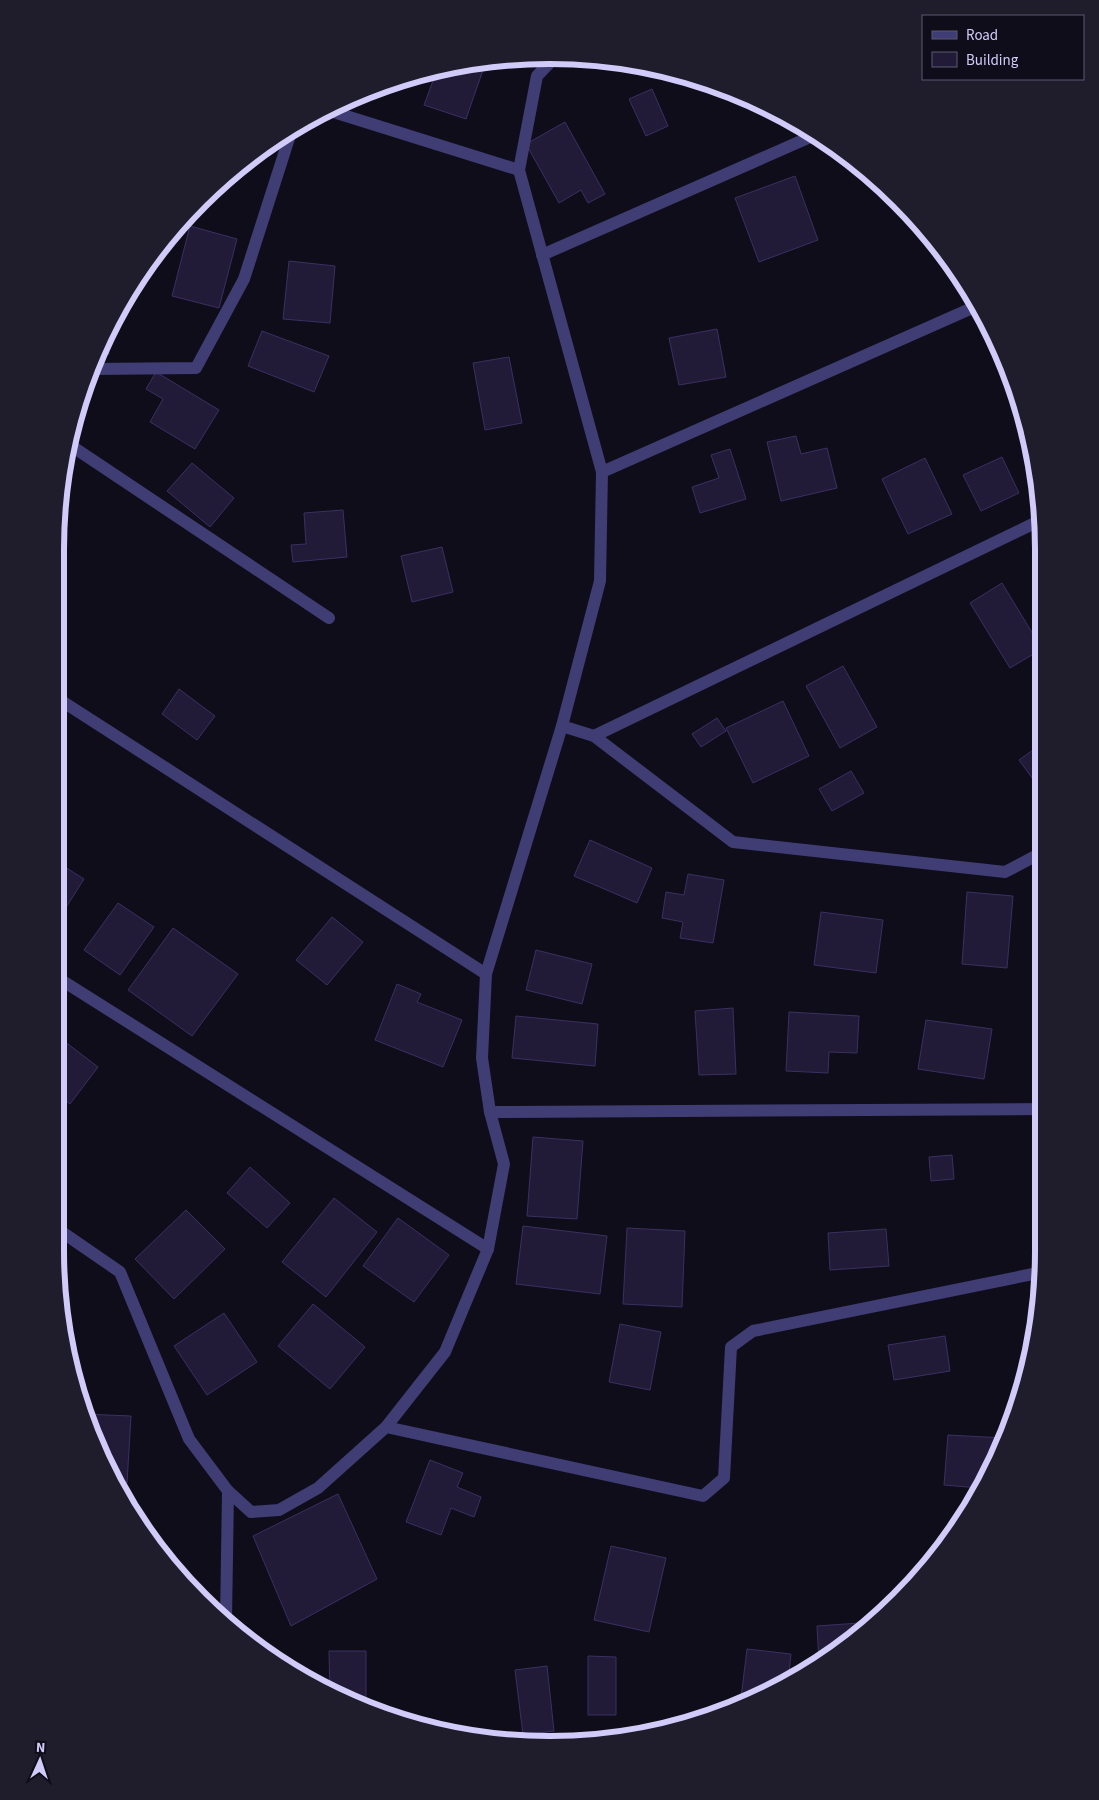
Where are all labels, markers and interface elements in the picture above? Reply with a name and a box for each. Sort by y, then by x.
legend [922,15,1084,80]
text: Road [966,25,998,46]
text: Building [966,50,1019,71]
north arrow [15,1735,65,1785]
text: N [35,1738,46,1758]

